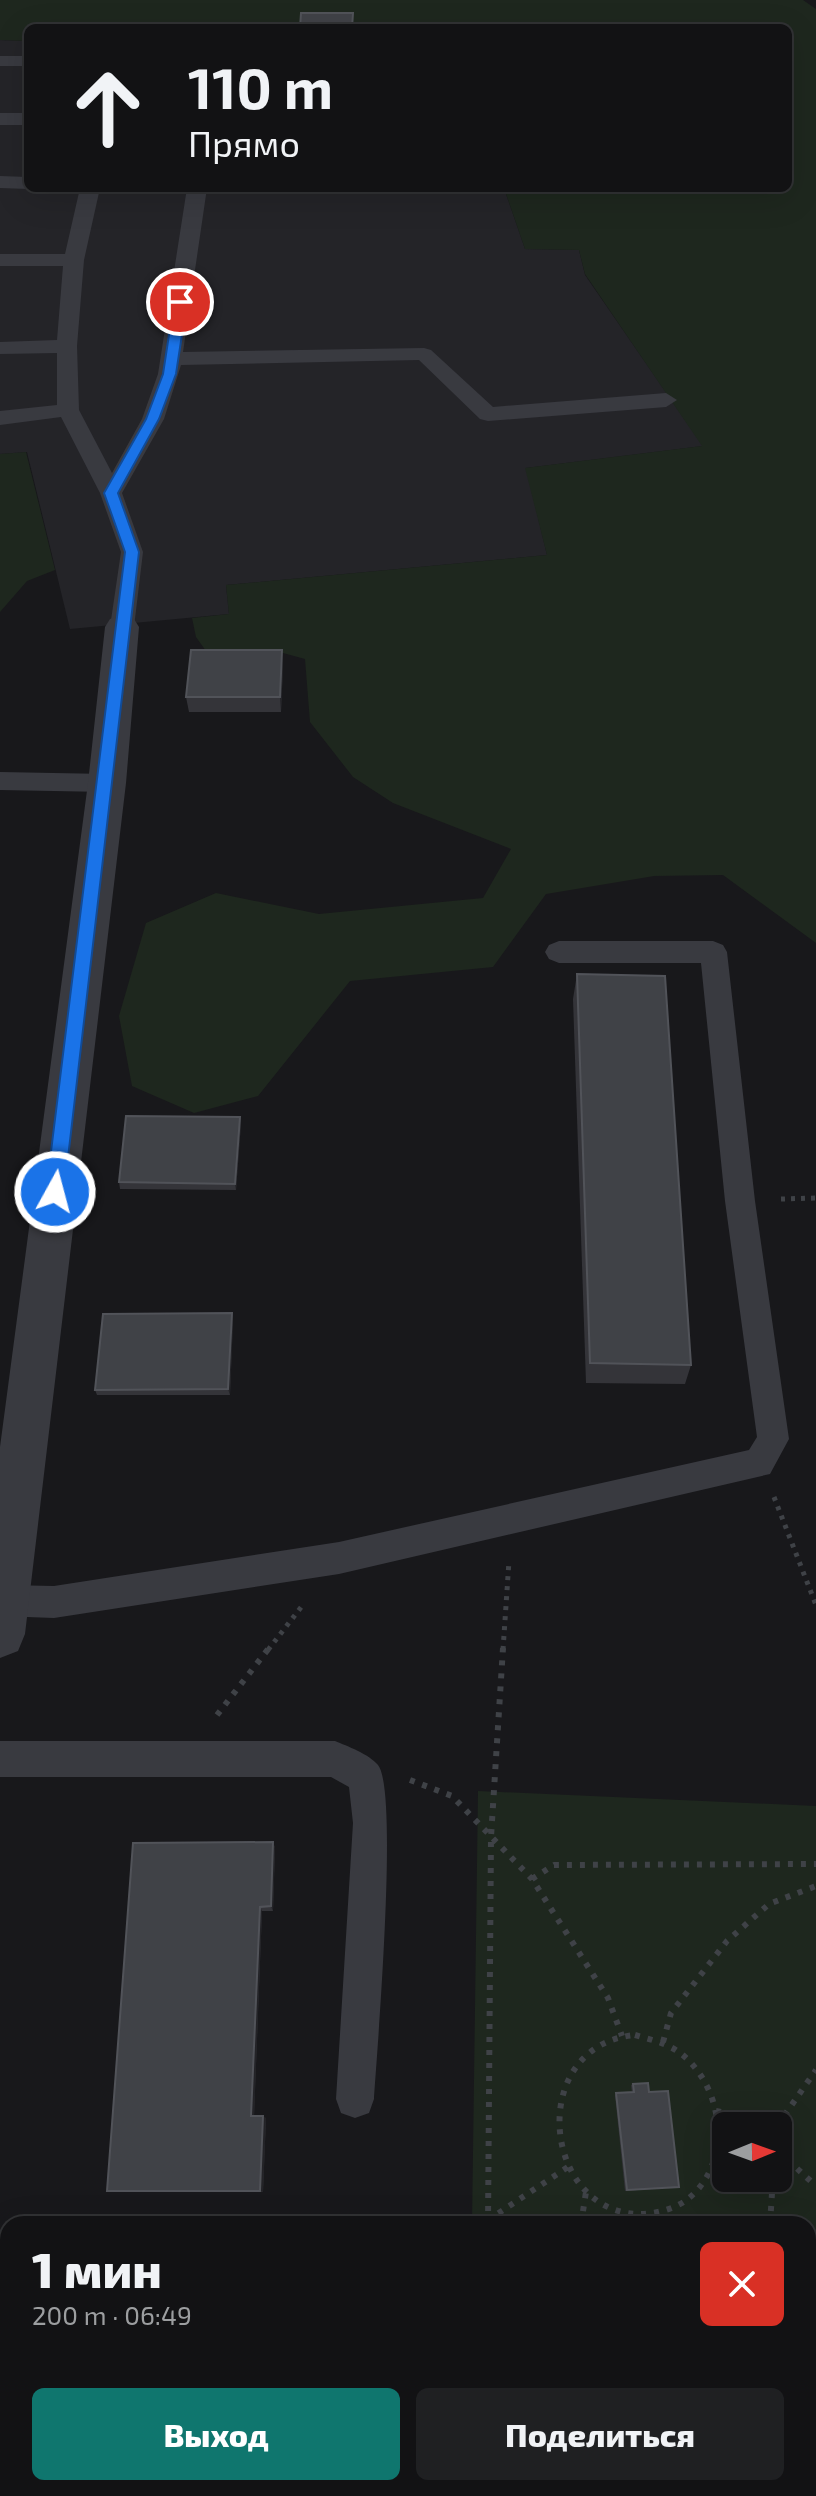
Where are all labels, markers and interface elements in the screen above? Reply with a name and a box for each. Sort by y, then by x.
text: 110 m [188,53,333,120]
icon: ahead [56,56,160,160]
text: Прямо [188,121,300,164]
pin [146,268,214,336]
icon: arrive [158,280,202,324]
position arrow [13,1150,97,1234]
north arrow [712,2112,792,2192]
map controls [712,2112,792,2192]
text: 1 мин [32,2240,162,2298]
button: close [700,2242,784,2326]
text: 200 m · 06:49 [32,2299,192,2330]
button: Выход [32,2388,400,2480]
button: Поделиться [416,2388,784,2480]

